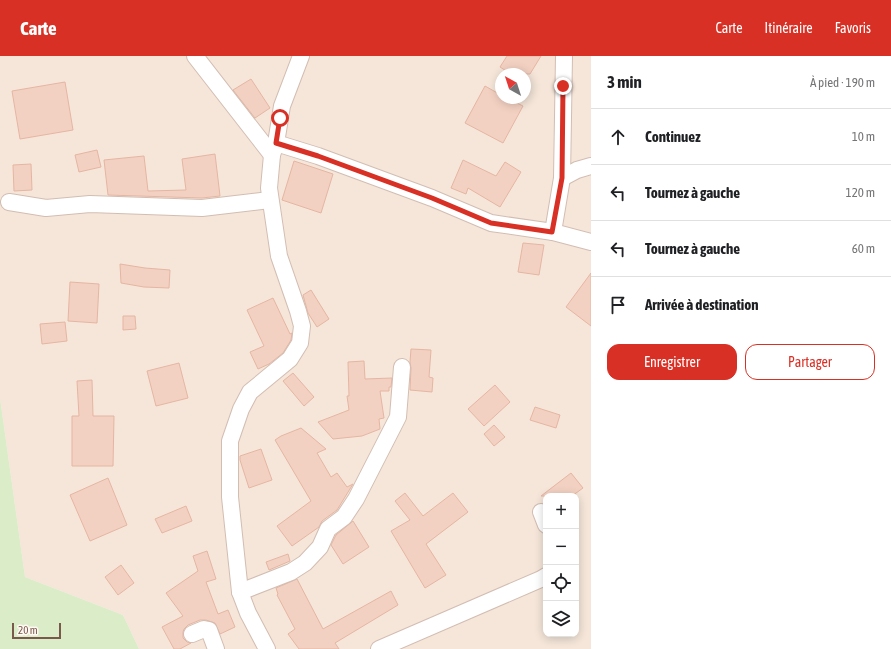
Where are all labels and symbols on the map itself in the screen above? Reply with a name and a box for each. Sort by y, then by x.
north arrow [495,68,531,104]
route end [554,77,572,95]
route start [271,109,289,127]
scale bar [12,621,61,640]

